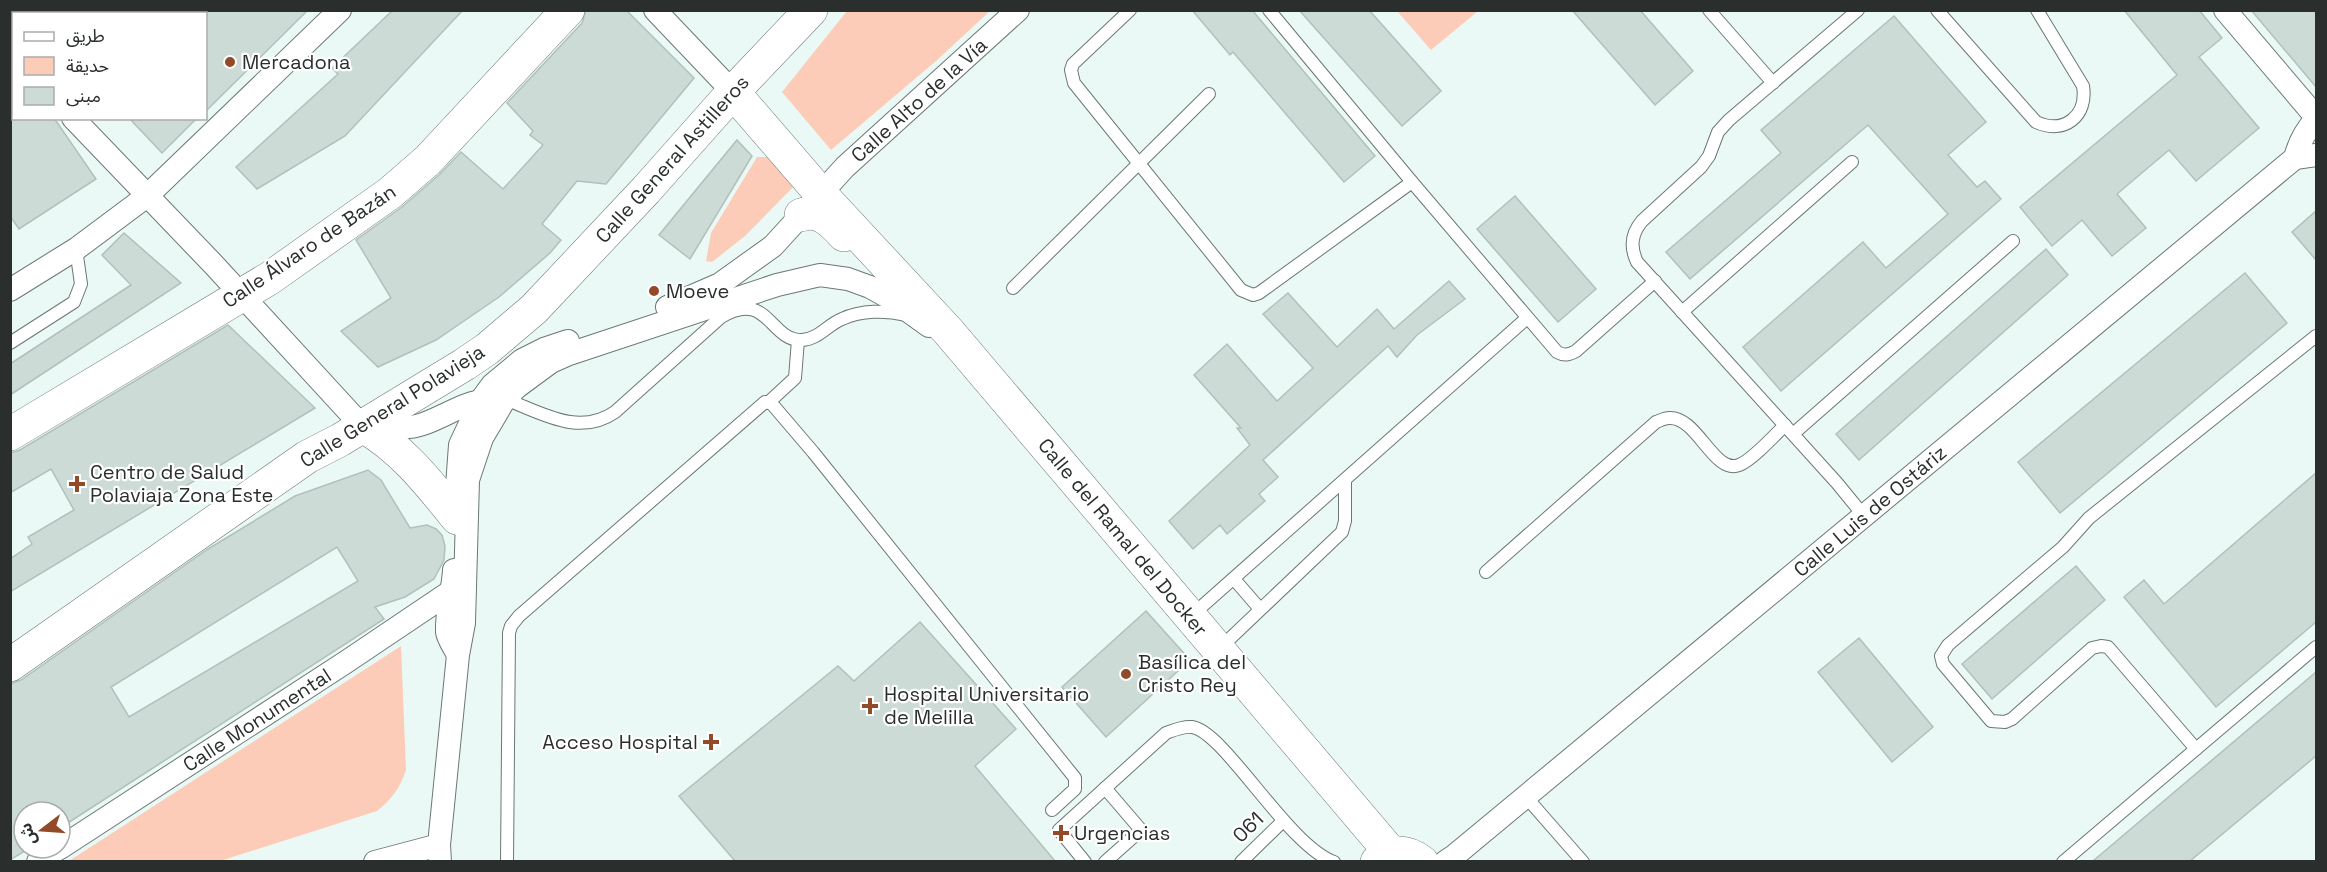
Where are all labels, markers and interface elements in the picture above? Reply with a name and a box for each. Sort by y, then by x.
legend [12,12,207,120]
text: طريق [66,24,105,47]
street label: Calle Alto de la Vía [845,32,993,168]
place label: Mercadona [242,49,351,75]
text: حديقة [66,54,109,77]
marker: Mercadona [223,55,237,69]
street label: Calle General Astilleros [590,69,754,249]
text: مبنى [66,84,101,107]
street label: Calle Álvaro de Bazán [217,178,401,314]
place label: Moeve [666,278,729,304]
marker: Moeve [647,284,661,298]
street label: Calle General Polavieja [295,339,489,473]
street label: Calle del Ramal del Docker [1032,433,1214,641]
street label: Calle Luis de Ostáriz [1788,439,1952,583]
place label: Centro de Salud Polaviaja Zona Este [90,459,273,508]
marker: Centro de Salud Polaviaja Zona Este [68,475,86,493]
place label: Basílica del Cristo Rey [1138,649,1246,698]
street label: Calle Monumental [178,662,336,778]
marker: Basílica del Cristo Rey [1119,667,1133,681]
place label: Hospital Universitario de Melilla [884,681,1089,730]
marker: Hospital Universitario de Melilla [861,697,879,715]
place label: Acceso Hospital [542,729,698,755]
marker: Acceso Hospital [702,733,720,751]
north arrow [12,800,72,860]
street label: 061 [1227,806,1269,848]
place label: Urgencias [1074,820,1170,846]
text: ش [15,821,41,848]
marker: Urgencias [1052,824,1070,842]

